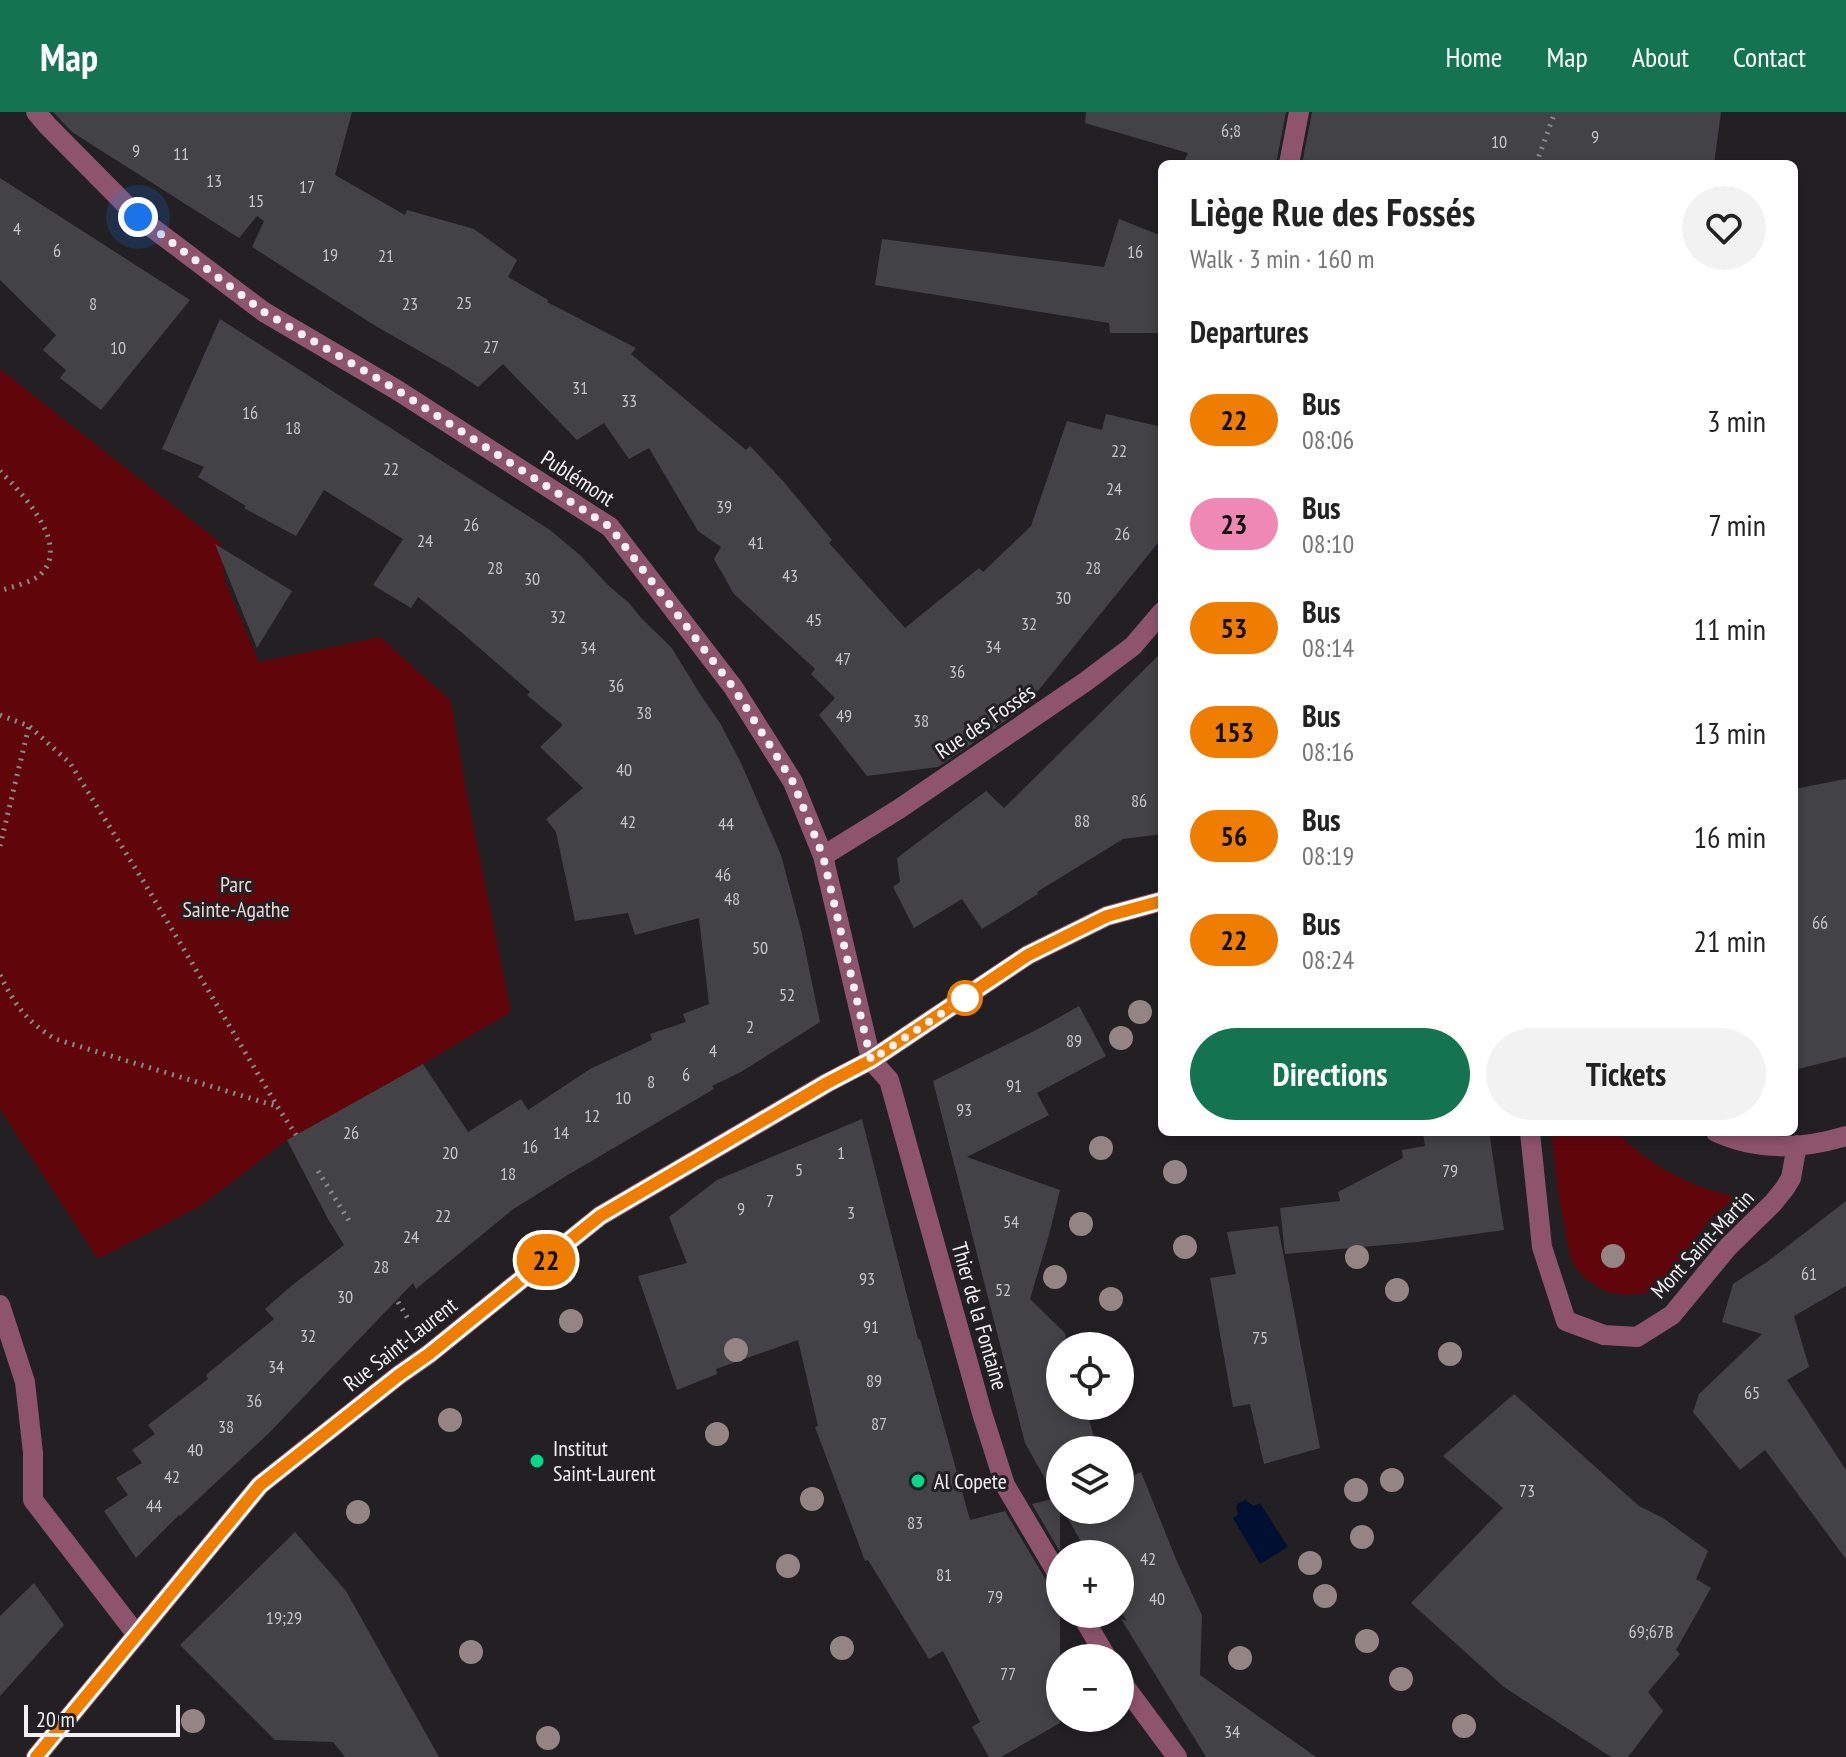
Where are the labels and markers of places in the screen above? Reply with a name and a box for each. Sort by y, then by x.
unlabelled marker [948,981,982,1015]
place label: Institut Saint-Laurent [553,1434,656,1487]
marker: Institut Saint-Laurent [528,1452,546,1470]
place label: Al Copete [934,1467,1007,1495]
marker: Al Copete [909,1472,927,1490]

